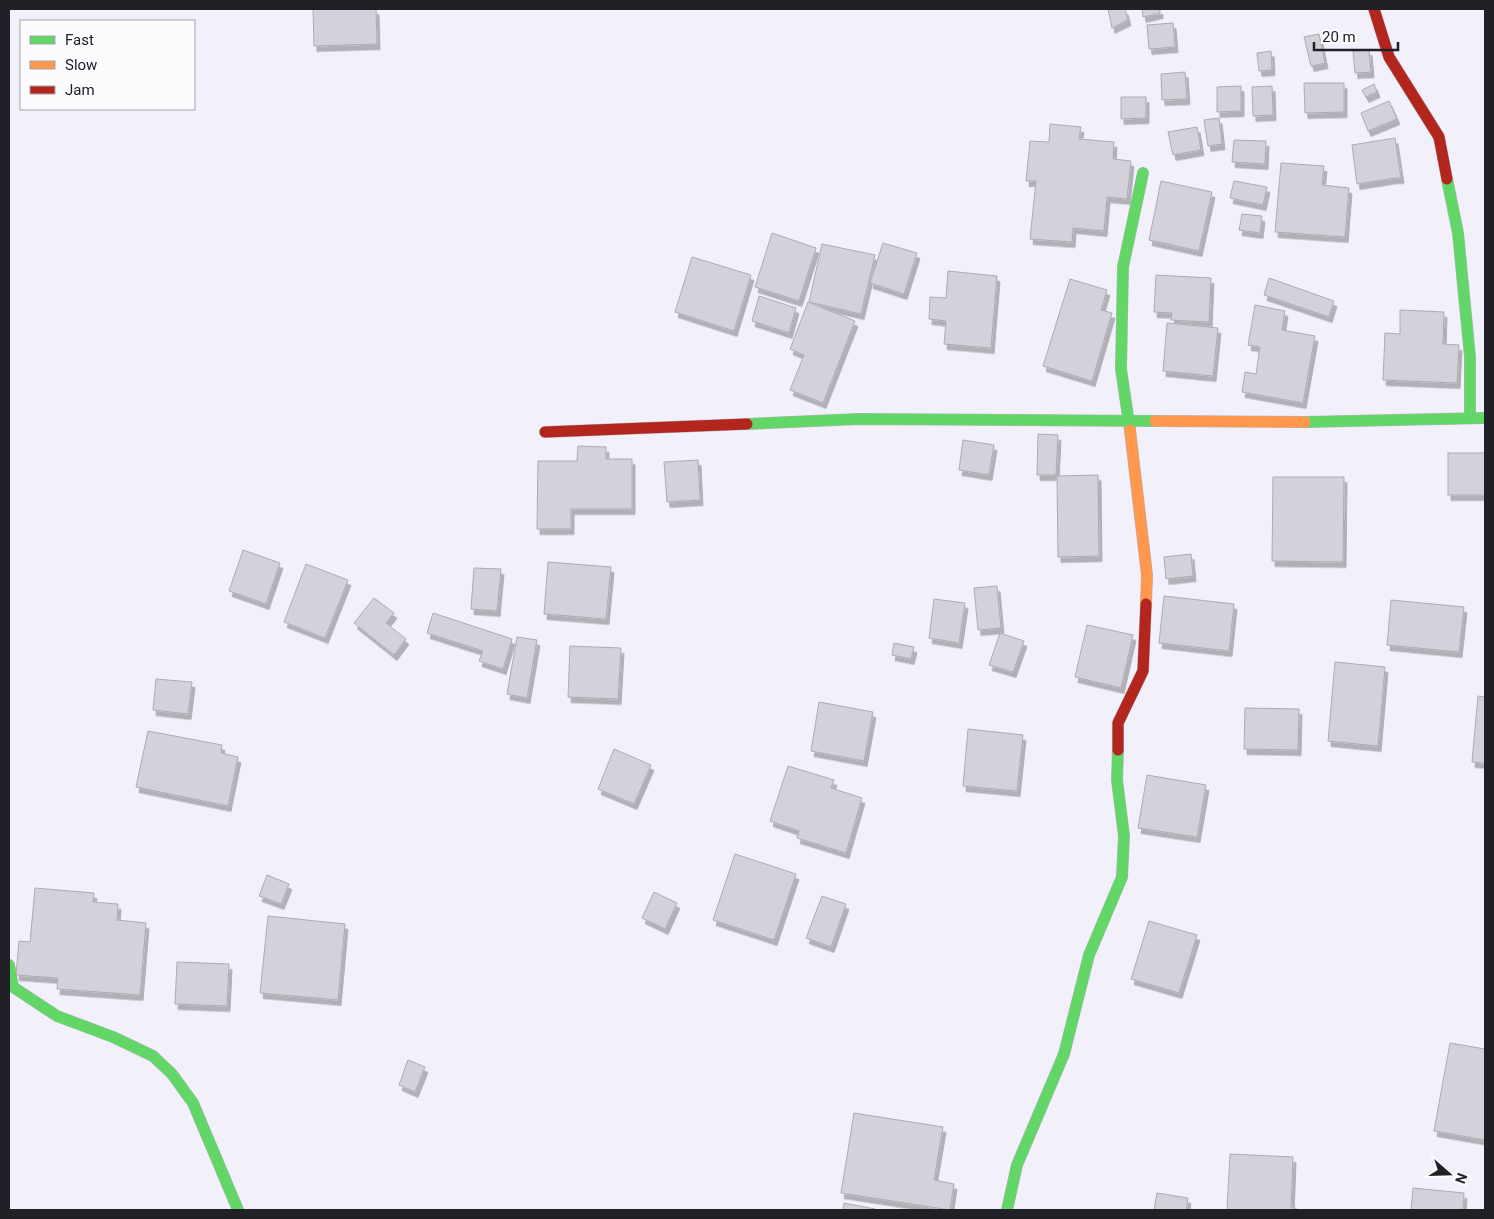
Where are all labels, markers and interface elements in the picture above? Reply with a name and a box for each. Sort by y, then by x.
legend [20,20,195,110]
scale bar [1314,20,1398,52]
text: 20 m [1322,28,1356,46]
text: Fast [65,31,94,49]
text: Slow [65,56,97,74]
text: Jam [65,81,95,99]
north arrow [1424,1149,1474,1199]
text: N [1452,1171,1470,1186]

